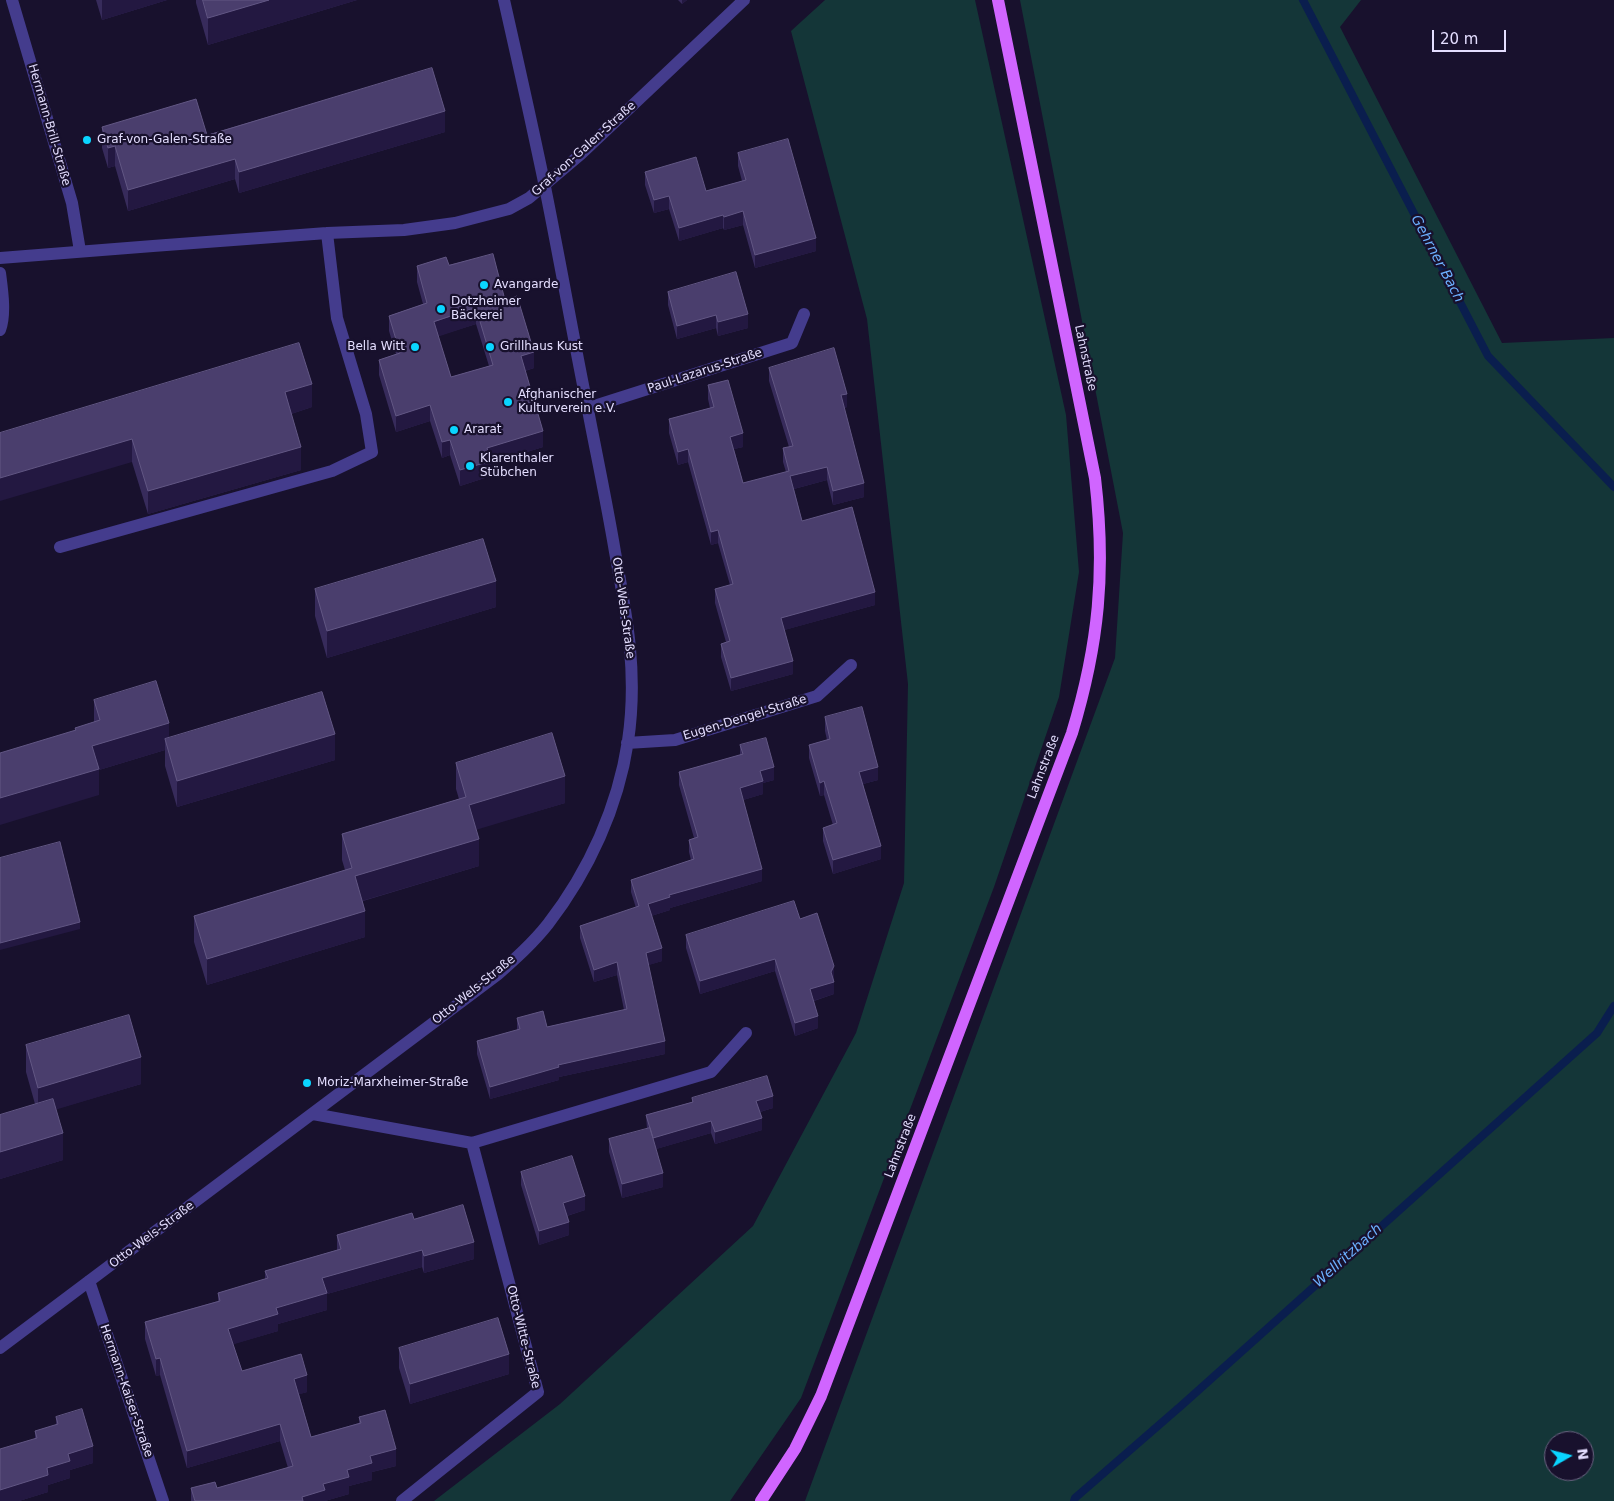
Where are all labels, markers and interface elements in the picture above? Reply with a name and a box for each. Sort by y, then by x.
scale bar [1434,20,1508,52]
text: 20 m [1440,30,1478,48]
street label: Hermann-Brill-Straße [25,62,73,188]
street label: Graf-von-Galen-Straße [529,99,639,199]
place label: Graf-von-Galen-Straße [97,133,232,147]
marker: Graf-von-Galen-Straße [81,134,93,146]
water label: Gehrner Bach [1407,212,1467,306]
place label: Avangarde [494,278,558,292]
marker: Avangarde [478,279,490,291]
place label: Dotzheimer Bäckerei [451,295,521,323]
marker: Dotzheimer Bäckerei [435,303,447,315]
street label: Lahnstraße [1071,324,1099,392]
place label: Bella Witt [347,340,405,354]
place label: Grillhaus Kust [500,340,583,354]
marker: Bella Witt [409,341,421,353]
marker: Grillhaus Kust [484,341,496,353]
street label: Paul-Lazarus-Straße [646,346,764,396]
place label: Afghanischer Kulturverein e.V. [518,388,616,416]
marker: Afghanischer Kulturverein e.V. [502,396,514,408]
place label: Ararat [464,423,501,437]
marker: Ararat [448,424,460,436]
place label: Klarenthaler Stübchen [480,452,554,480]
marker: Klarenthaler Stübchen [464,460,476,472]
street label: Otto-Wels-Straße [609,556,637,660]
street label: Eugen-Dengel-Straße [681,692,809,744]
street label: Lahnstraße [1025,733,1063,801]
street label: Otto-Wels-Straße [430,952,518,1028]
place label: Moriz-Marxheimer-Straße [317,1076,468,1090]
marker: Moriz-Marxheimer-Straße [301,1077,313,1089]
street label: Lahnstraße [882,1112,920,1180]
street label: Otto-Wels-Straße [107,1198,197,1272]
water label: Wellritzbach [1310,1221,1386,1291]
street label: Otto-Witte-Straße [503,1284,543,1390]
street label: Hermann-Kaiser-Straße [96,1323,156,1459]
north arrow [1544,1431,1594,1481]
text: N [1574,1447,1592,1461]

